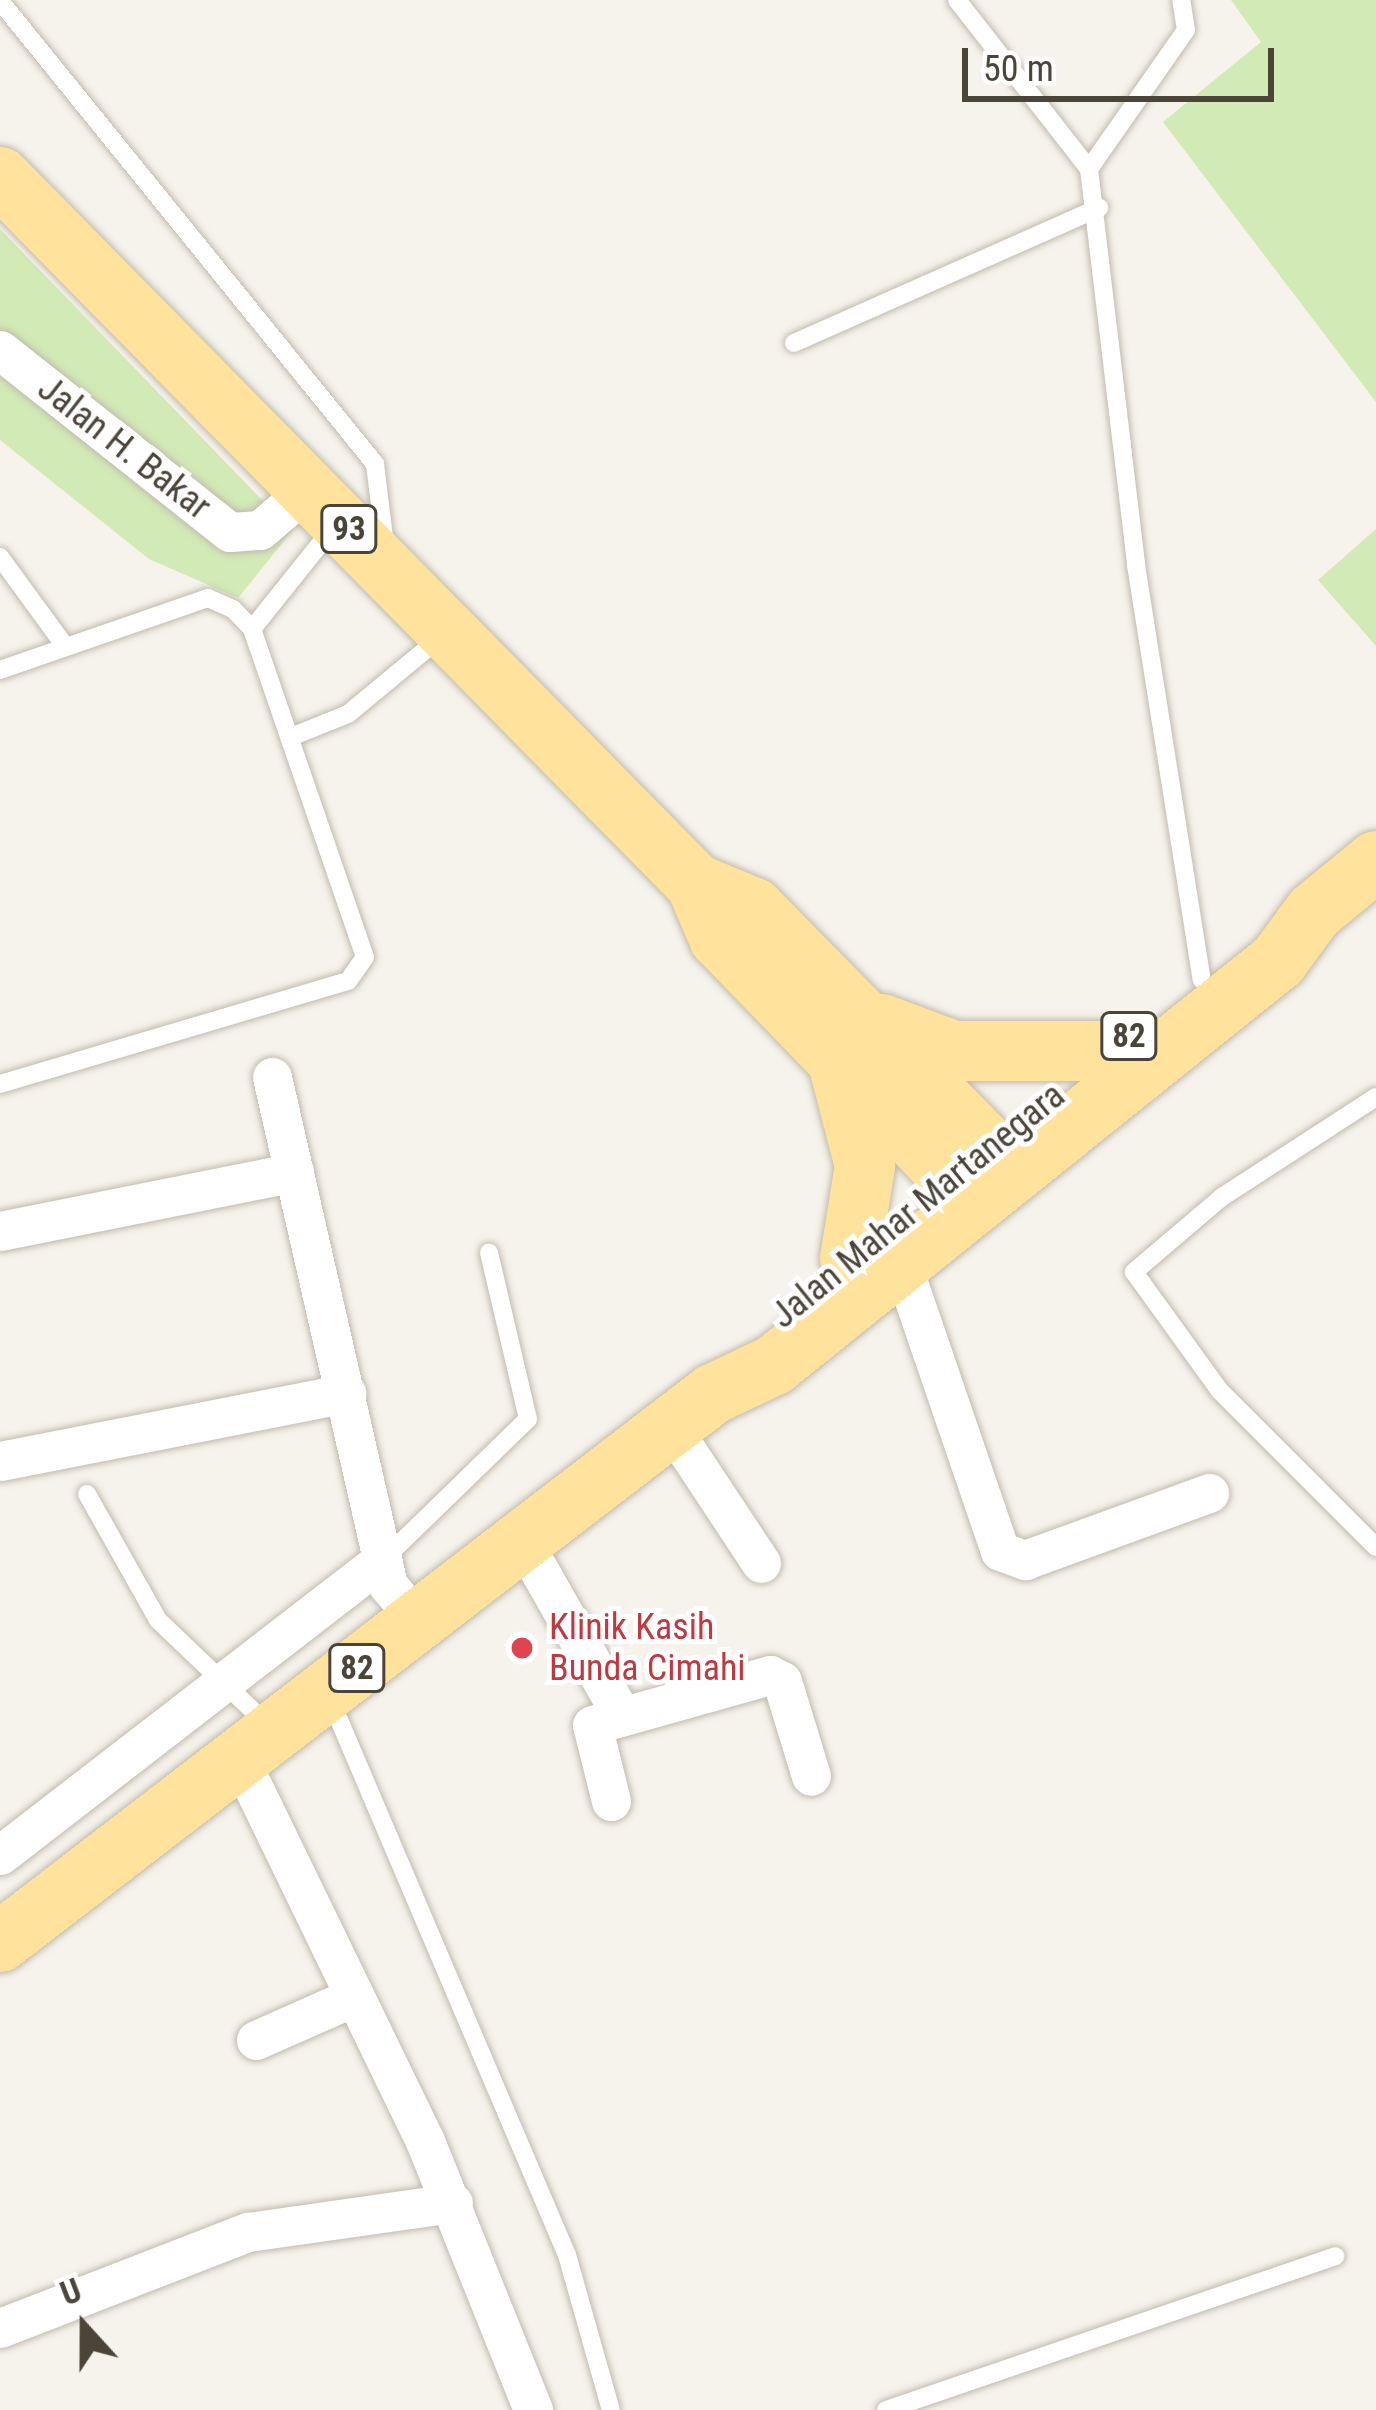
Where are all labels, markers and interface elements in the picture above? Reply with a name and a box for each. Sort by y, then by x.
scale bar [968,24,1280,98]
text: 50 m [983,48,1054,90]
street label: Jalan H. Bakar [29,367,219,529]
road number: 93 [319,502,379,556]
road number: 82 [1099,1009,1159,1063]
street label: Jalan Mahar Martanegara [763,1074,1073,1338]
place label: Klinik Kasih Bunda Cimahi [549,1605,746,1690]
marker: Klinik Kasih Bunda Cimahi [506,1632,538,1664]
road number: 82 [327,1641,387,1695]
north arrow [24,2266,144,2386]
text: U [55,2270,87,2314]

